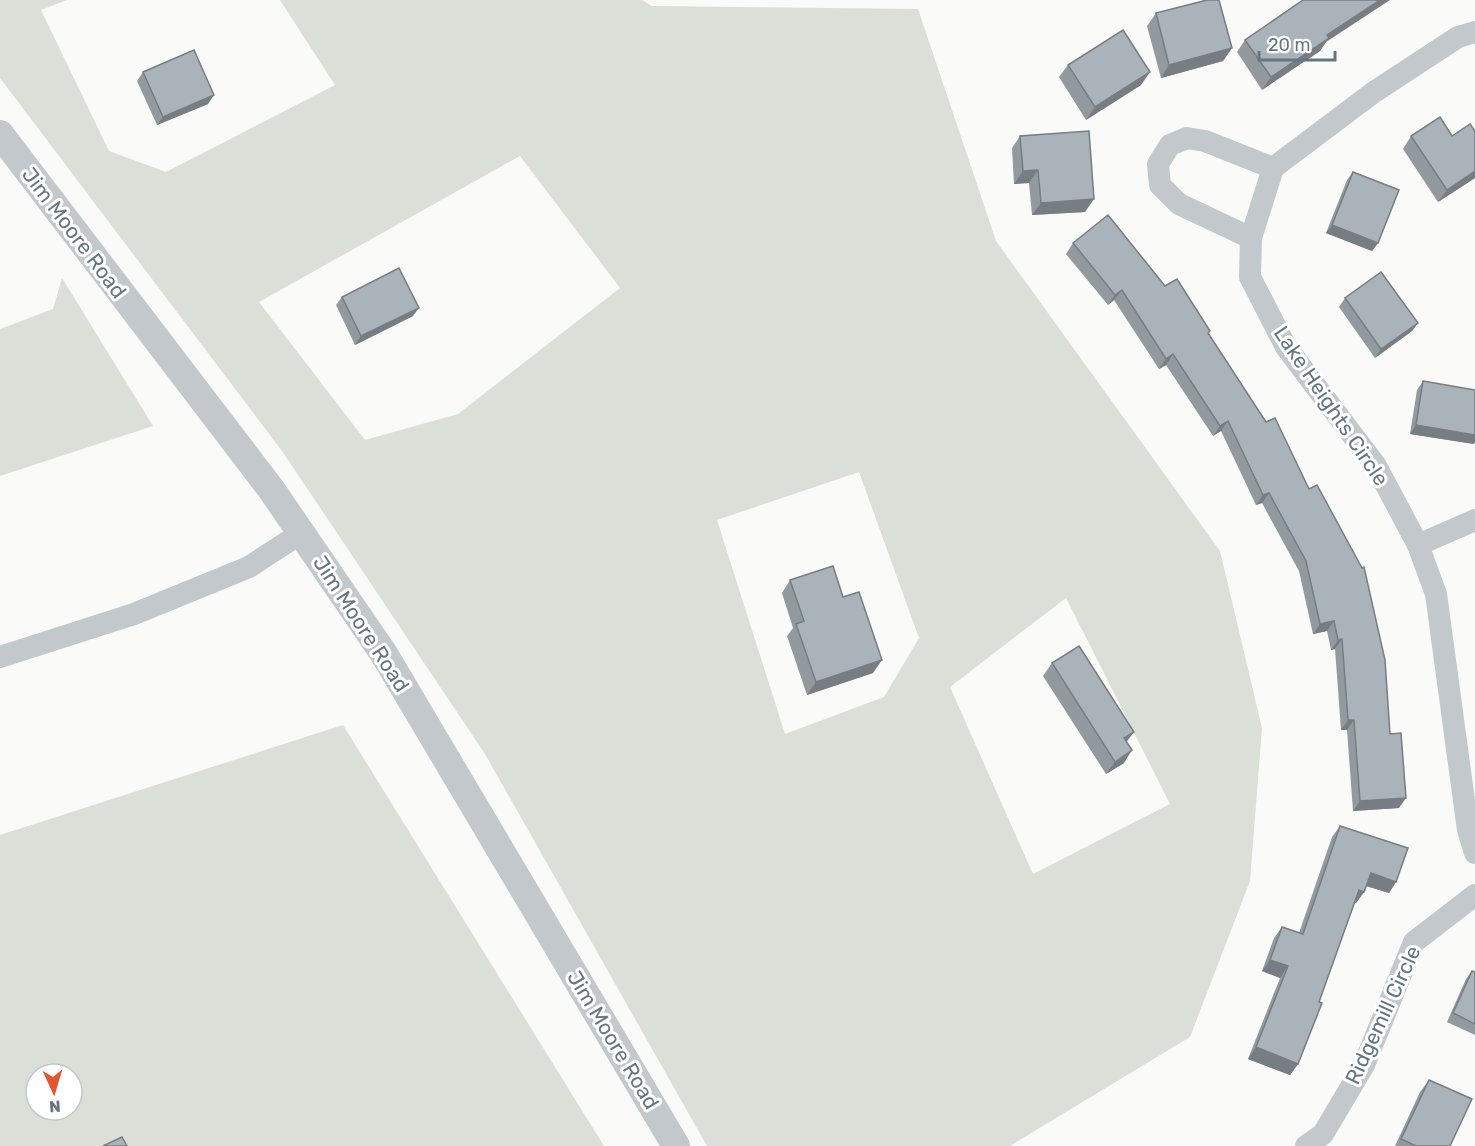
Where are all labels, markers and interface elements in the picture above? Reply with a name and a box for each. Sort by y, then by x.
scale bar [1259,24,1336,62]
text: 20 m [1268,34,1310,56]
street label: Jim Moore Road [17,162,132,303]
street label: Lake Heights Circle [1269,321,1394,490]
street label: Jim Moore Road [308,551,415,697]
street label: Ridgemill Circle [1340,942,1426,1088]
street label: Jim Moore Road [562,966,665,1114]
north arrow [24,1062,84,1122]
text: N [49,1097,61,1116]

